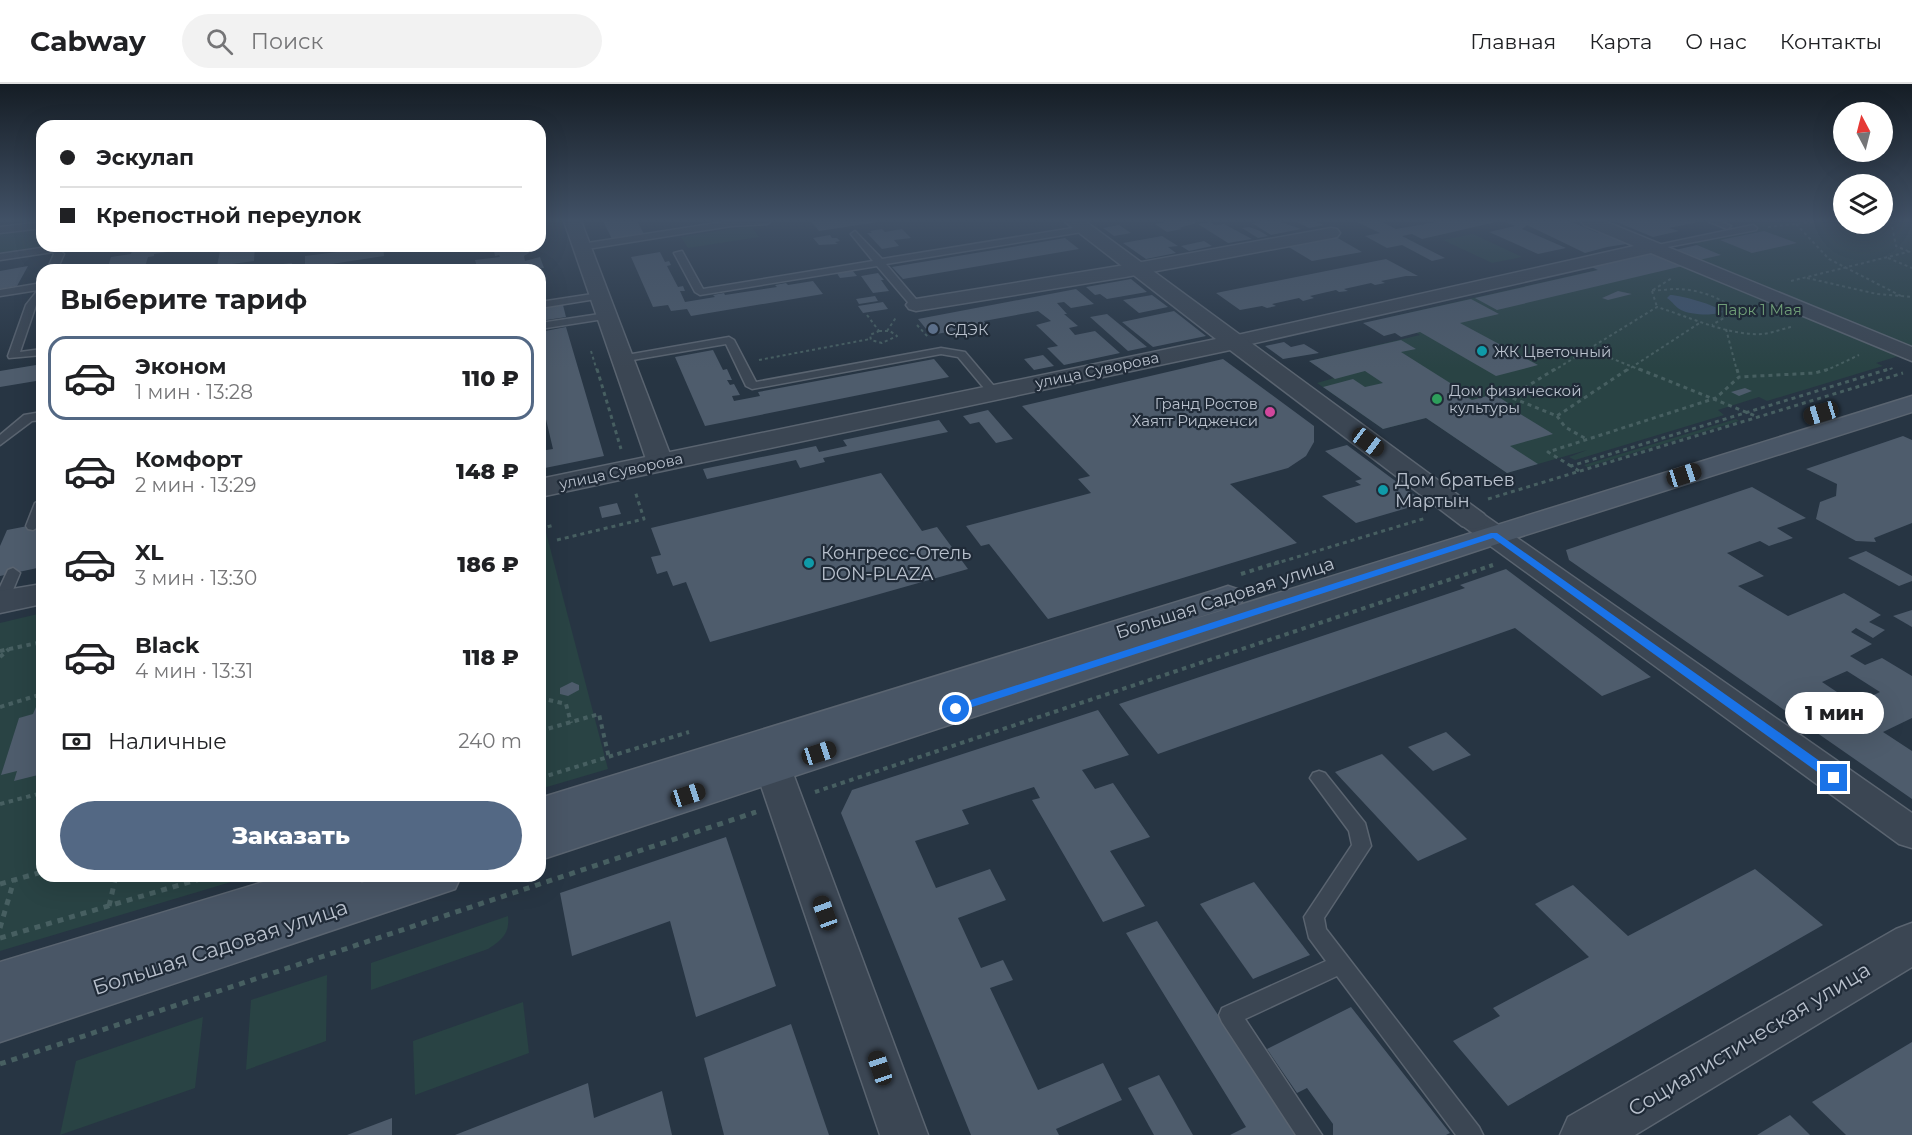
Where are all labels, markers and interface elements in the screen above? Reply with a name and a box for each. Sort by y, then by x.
search box [182,14,602,68]
text: Cabway [30,24,146,58]
icon: search [203,25,236,58]
text: Поиск [251,28,323,55]
text: Главная [1470,29,1556,54]
text: Карта [1589,29,1652,54]
text: О нас [1685,29,1747,54]
text: Контакты [1780,29,1882,54]
north arrow [1833,102,1893,162]
map controls [1833,102,1893,234]
text: Эскулап [96,144,194,171]
button: layers [1833,174,1893,234]
text: Крепостной переулок [96,202,361,229]
text: Выберите тариф [60,283,307,316]
park label: Парк 1 Мая [1716,300,1802,319]
place label: СДЭК [945,320,989,339]
marker: СДЭК [926,322,940,336]
place label: ЖК Цветочный [1494,342,1611,361]
marker: ЖК Цветочный [1475,344,1489,358]
street label: улица Суворова [1032,348,1161,393]
icon: car [63,351,117,405]
text: Эконом [135,353,226,380]
text: 110 ₽ [462,365,519,392]
text: 1 мин · 13:28 [135,380,253,404]
place label: Дом физической культуры [1449,381,1581,417]
marker: Дом физической культуры [1430,392,1444,406]
place label: Гранд Ростов Хаятт Ридженси [1132,394,1258,430]
car [1801,399,1841,427]
marker: Гранд Ростов Хаятт Ридженси [1263,405,1277,419]
car [1348,424,1388,460]
icon: car [63,444,117,498]
text: Комфорт [135,446,243,473]
street label: улица Суворова [556,449,685,494]
text: 148 ₽ [456,458,519,485]
car [1664,461,1704,489]
place label: Дом братьев Мартын [1395,469,1515,512]
text: 2 мин · 13:29 [135,473,256,497]
marker: Дом братьев Мартын [1376,483,1390,497]
icon: car [63,537,117,591]
text: XL [135,539,164,566]
place label: Конгресс-Отель DON-PLAZA [821,542,971,585]
text: 186 ₽ [457,551,519,578]
street label: Большая Садовая улица [1113,552,1337,644]
marker: Конгресс-Отель DON-PLAZA [802,556,816,570]
text: 3 мин · 13:30 [135,566,257,590]
icon: car [63,630,117,684]
text: Black [135,632,199,659]
text: 118 ₽ [463,644,519,671]
text: 4 мин · 13:31 [135,659,253,683]
callout: 1 мин [1784,691,1884,733]
route start [942,695,969,722]
text: 1 мин [1805,701,1864,725]
icon: cash [60,725,93,758]
text: Наличные [108,728,227,755]
text: 240 m [458,729,522,753]
car [799,739,839,767]
route end [1820,764,1847,791]
car [668,781,708,809]
button: Заказать [60,801,522,870]
car [810,893,840,933]
street label: Большая Садовая улица [89,894,351,1000]
street label: Социалистическая улица [1623,957,1875,1121]
car [866,1048,894,1088]

